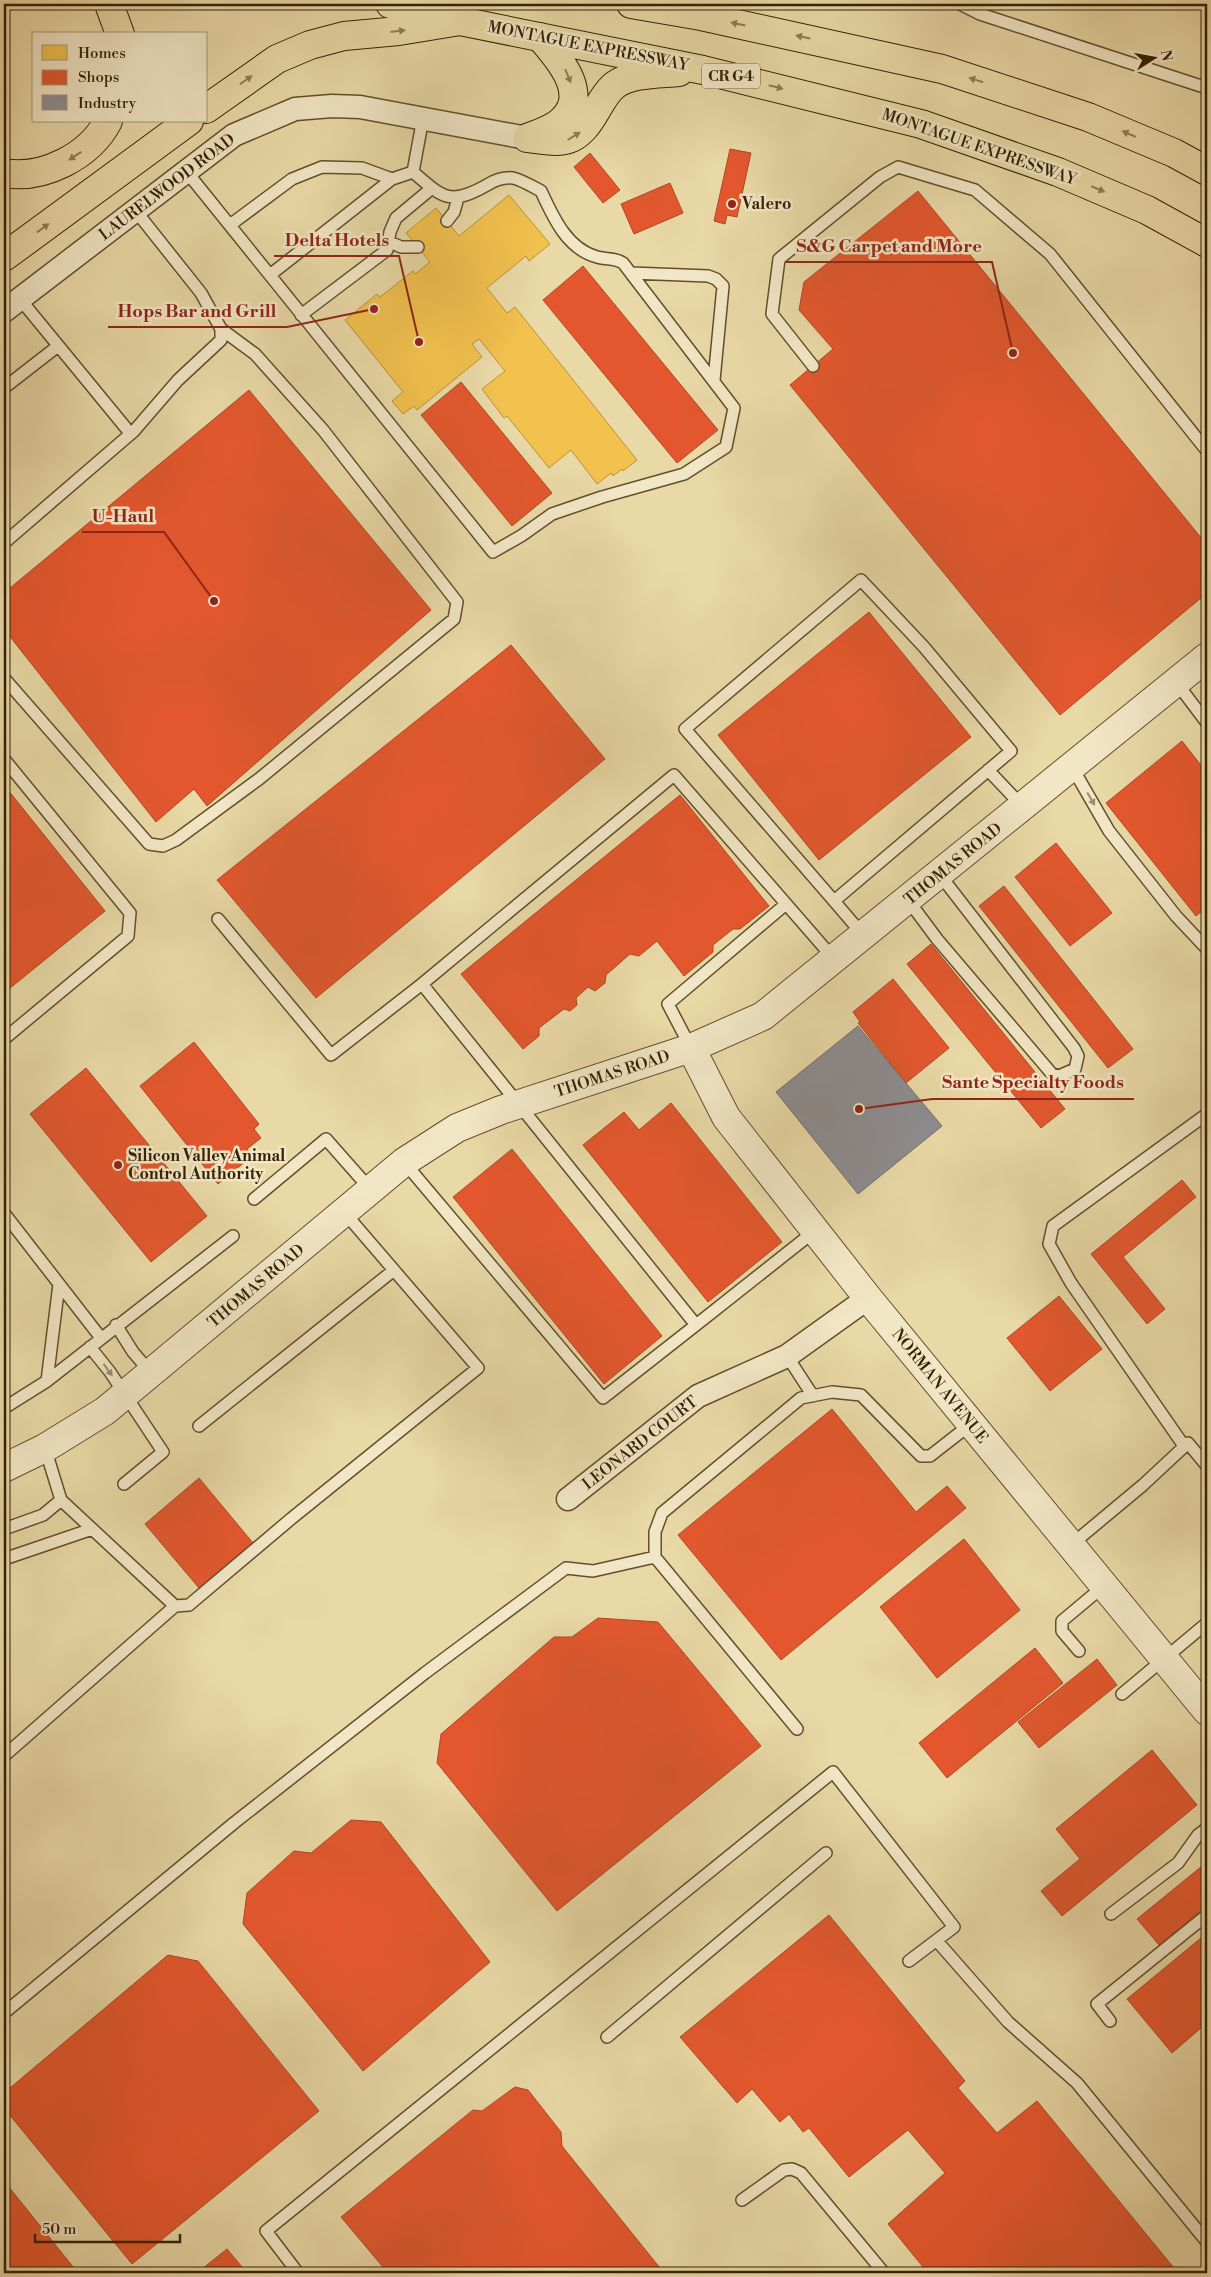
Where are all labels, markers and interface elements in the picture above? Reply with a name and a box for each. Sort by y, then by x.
street label: MONTAGUE EXPRESSWAY [486,17,692,76]
one-way arrow [730,19,746,27]
one-way arrow [390,27,406,35]
legend [32,32,208,122]
north arrow [1128,32,1178,82]
one-way arrow [795,33,810,41]
text: Homes [78,44,126,63]
text: N [1156,49,1176,63]
road number: CR G4 [702,64,760,88]
text: Shops [78,68,119,87]
one-way arrow [565,69,573,83]
one-way arrow [239,75,253,85]
one-way arrow [968,76,983,83]
one-way arrow [768,83,783,91]
text: Industry [78,94,137,113]
street label: MONTAGUE EXPRESSWAY [879,104,1080,190]
street label: LAURELWOOD ROAD [95,129,239,245]
one-way arrow [1121,130,1136,138]
one-way arrow [567,131,581,141]
one-way arrow [68,151,81,161]
one-way arrow [1091,186,1105,194]
place label: Valero [741,194,791,214]
marker: Valero [726,198,738,210]
one-way arrow [36,223,50,233]
callout: Delta Hotels [274,223,399,256]
text: Delta Hotels [285,229,389,252]
callout: S&G Carpet and More [786,229,992,262]
text: S&G Carpet and More [796,235,982,258]
callout: Hops Bar and Grill [108,294,287,327]
text: Hops Bar and Grill [118,300,277,323]
callout: U-Haul [82,499,164,532]
text: U-Haul [92,505,154,528]
one-way arrow [1087,792,1095,807]
street label: THOMAS ROAD [900,818,1006,910]
street label: THOMAS ROAD [552,1046,672,1102]
callout: Sante Specialty Foods [932,1066,1134,1099]
text: Sante Specialty Foods [942,1071,1124,1094]
place label: Silicon Valley Animal Control Authority [128,1146,286,1184]
marker: Silicon Valley Animal Control Authority [112,1159,124,1171]
street label: THOMAS ROAD [204,1240,308,1332]
street label: NORMAN AVENUE [888,1325,992,1447]
one-way arrow [103,1364,113,1377]
street label: LEONARD COURT [578,1392,702,1494]
scale bar [35,2212,180,2244]
text: 50 m [42,2220,76,2239]

